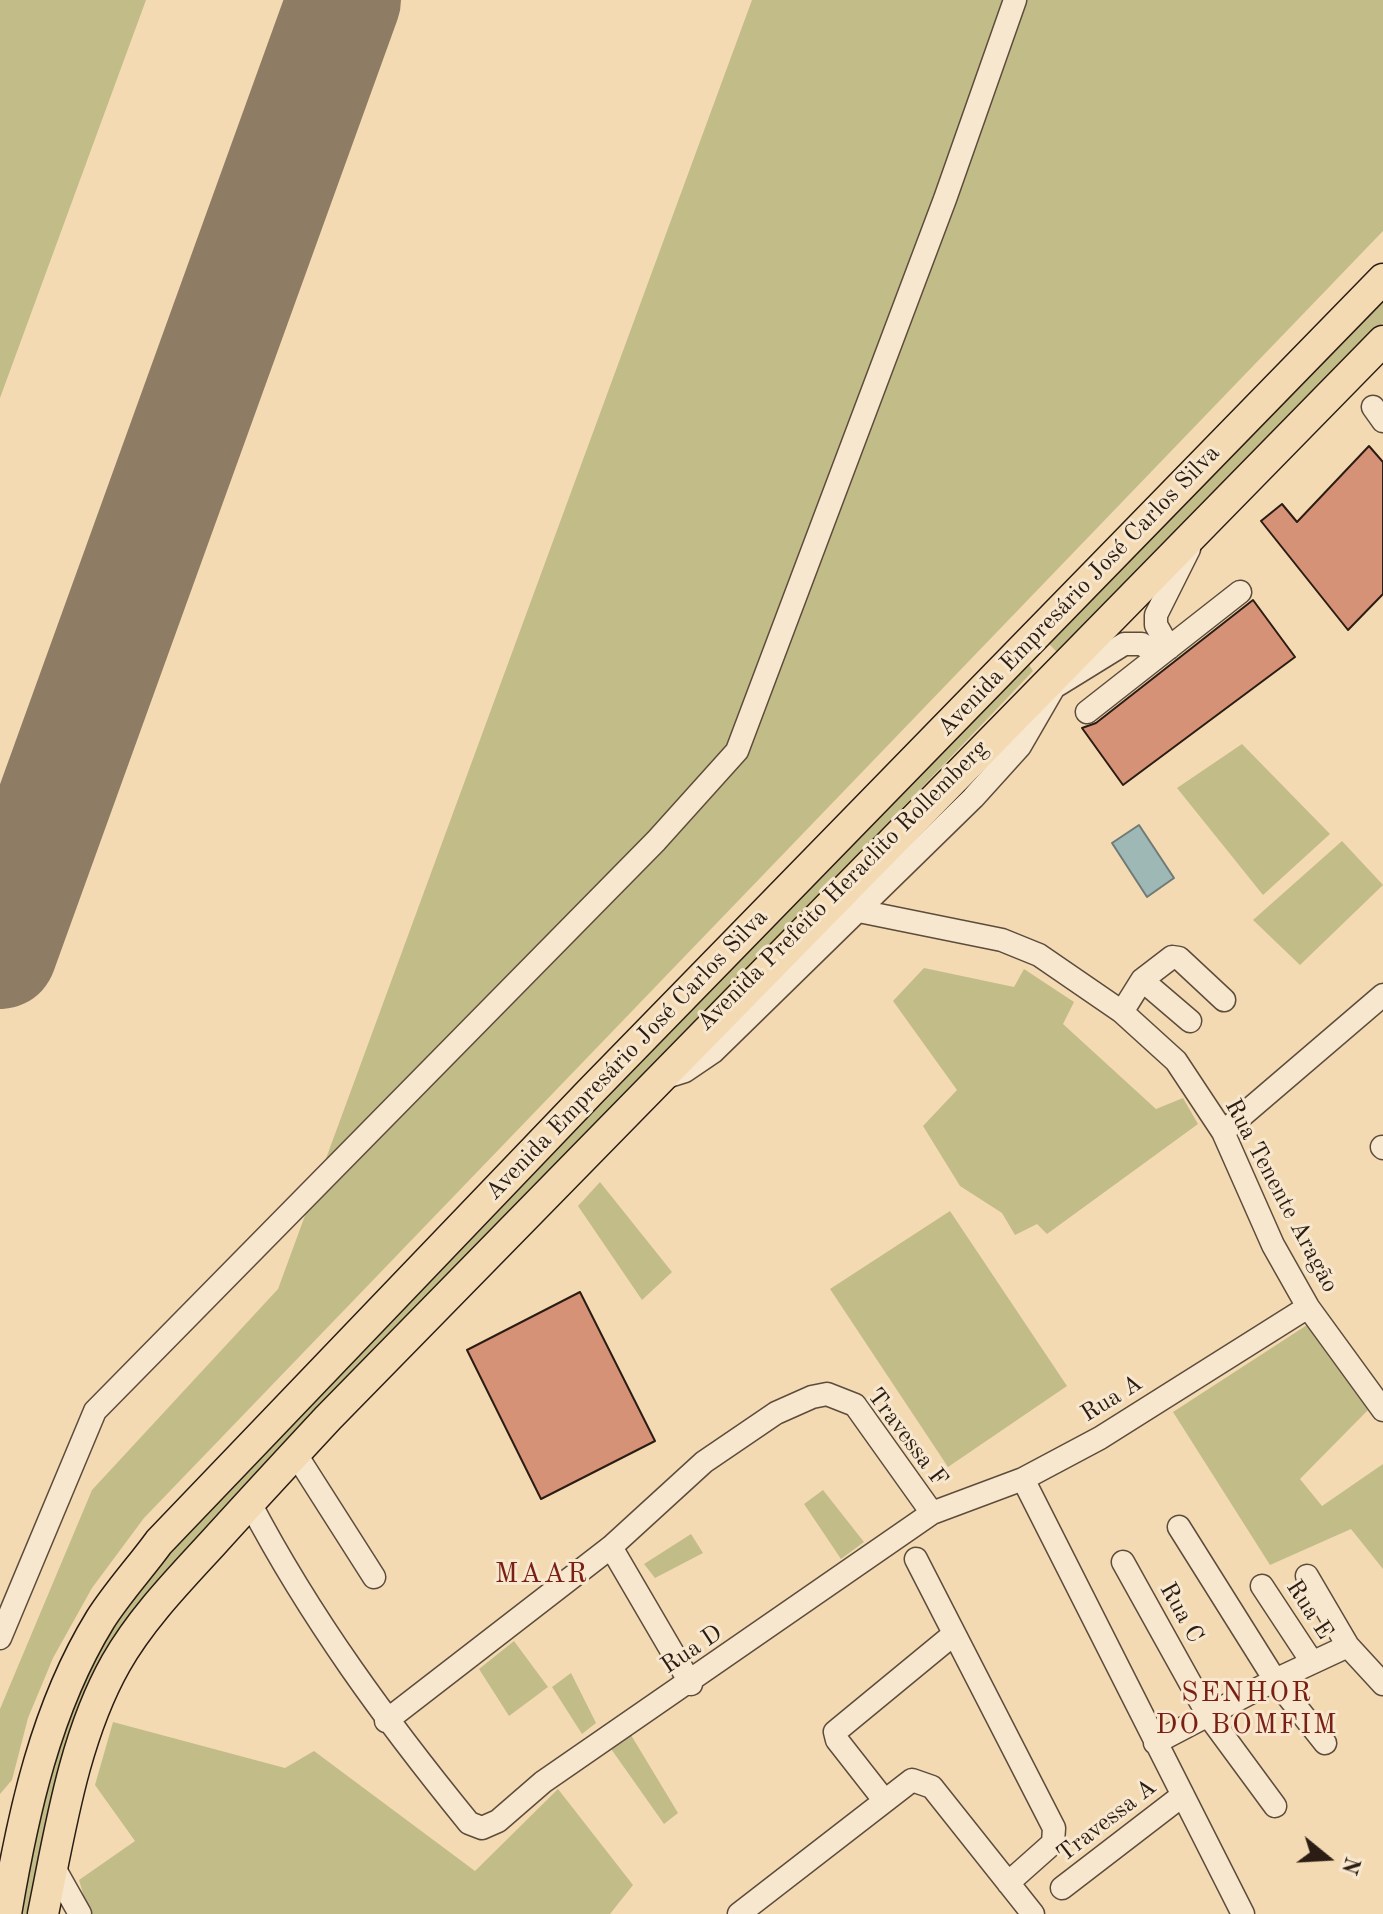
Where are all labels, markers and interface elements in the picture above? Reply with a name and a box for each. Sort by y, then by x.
street label: Avenida Empresário José Carlos Silva [932,439,1226,743]
street label: Avenida Prefeito Heraclito Rollemberg [691,734,995,1038]
street label: Avenida Empresário José Carlos Silva [480,903,774,1207]
street label: Rua Tenente Aragão [1218,1094,1344,1298]
street label: Rua A [1076,1369,1148,1429]
street label: Travessa F [861,1383,953,1493]
district label: MAAR [495,1558,589,1592]
street label: Rua E [1279,1575,1339,1645]
street label: Rua C [1153,1578,1209,1648]
street label: Rua D [656,1619,728,1681]
district label: SENHOR DO BOMFIM [1155,1677,1339,1743]
street label: Travessa A [1051,1773,1163,1869]
north arrow [1287,1818,1367,1898]
text: N [1337,1854,1363,1877]

